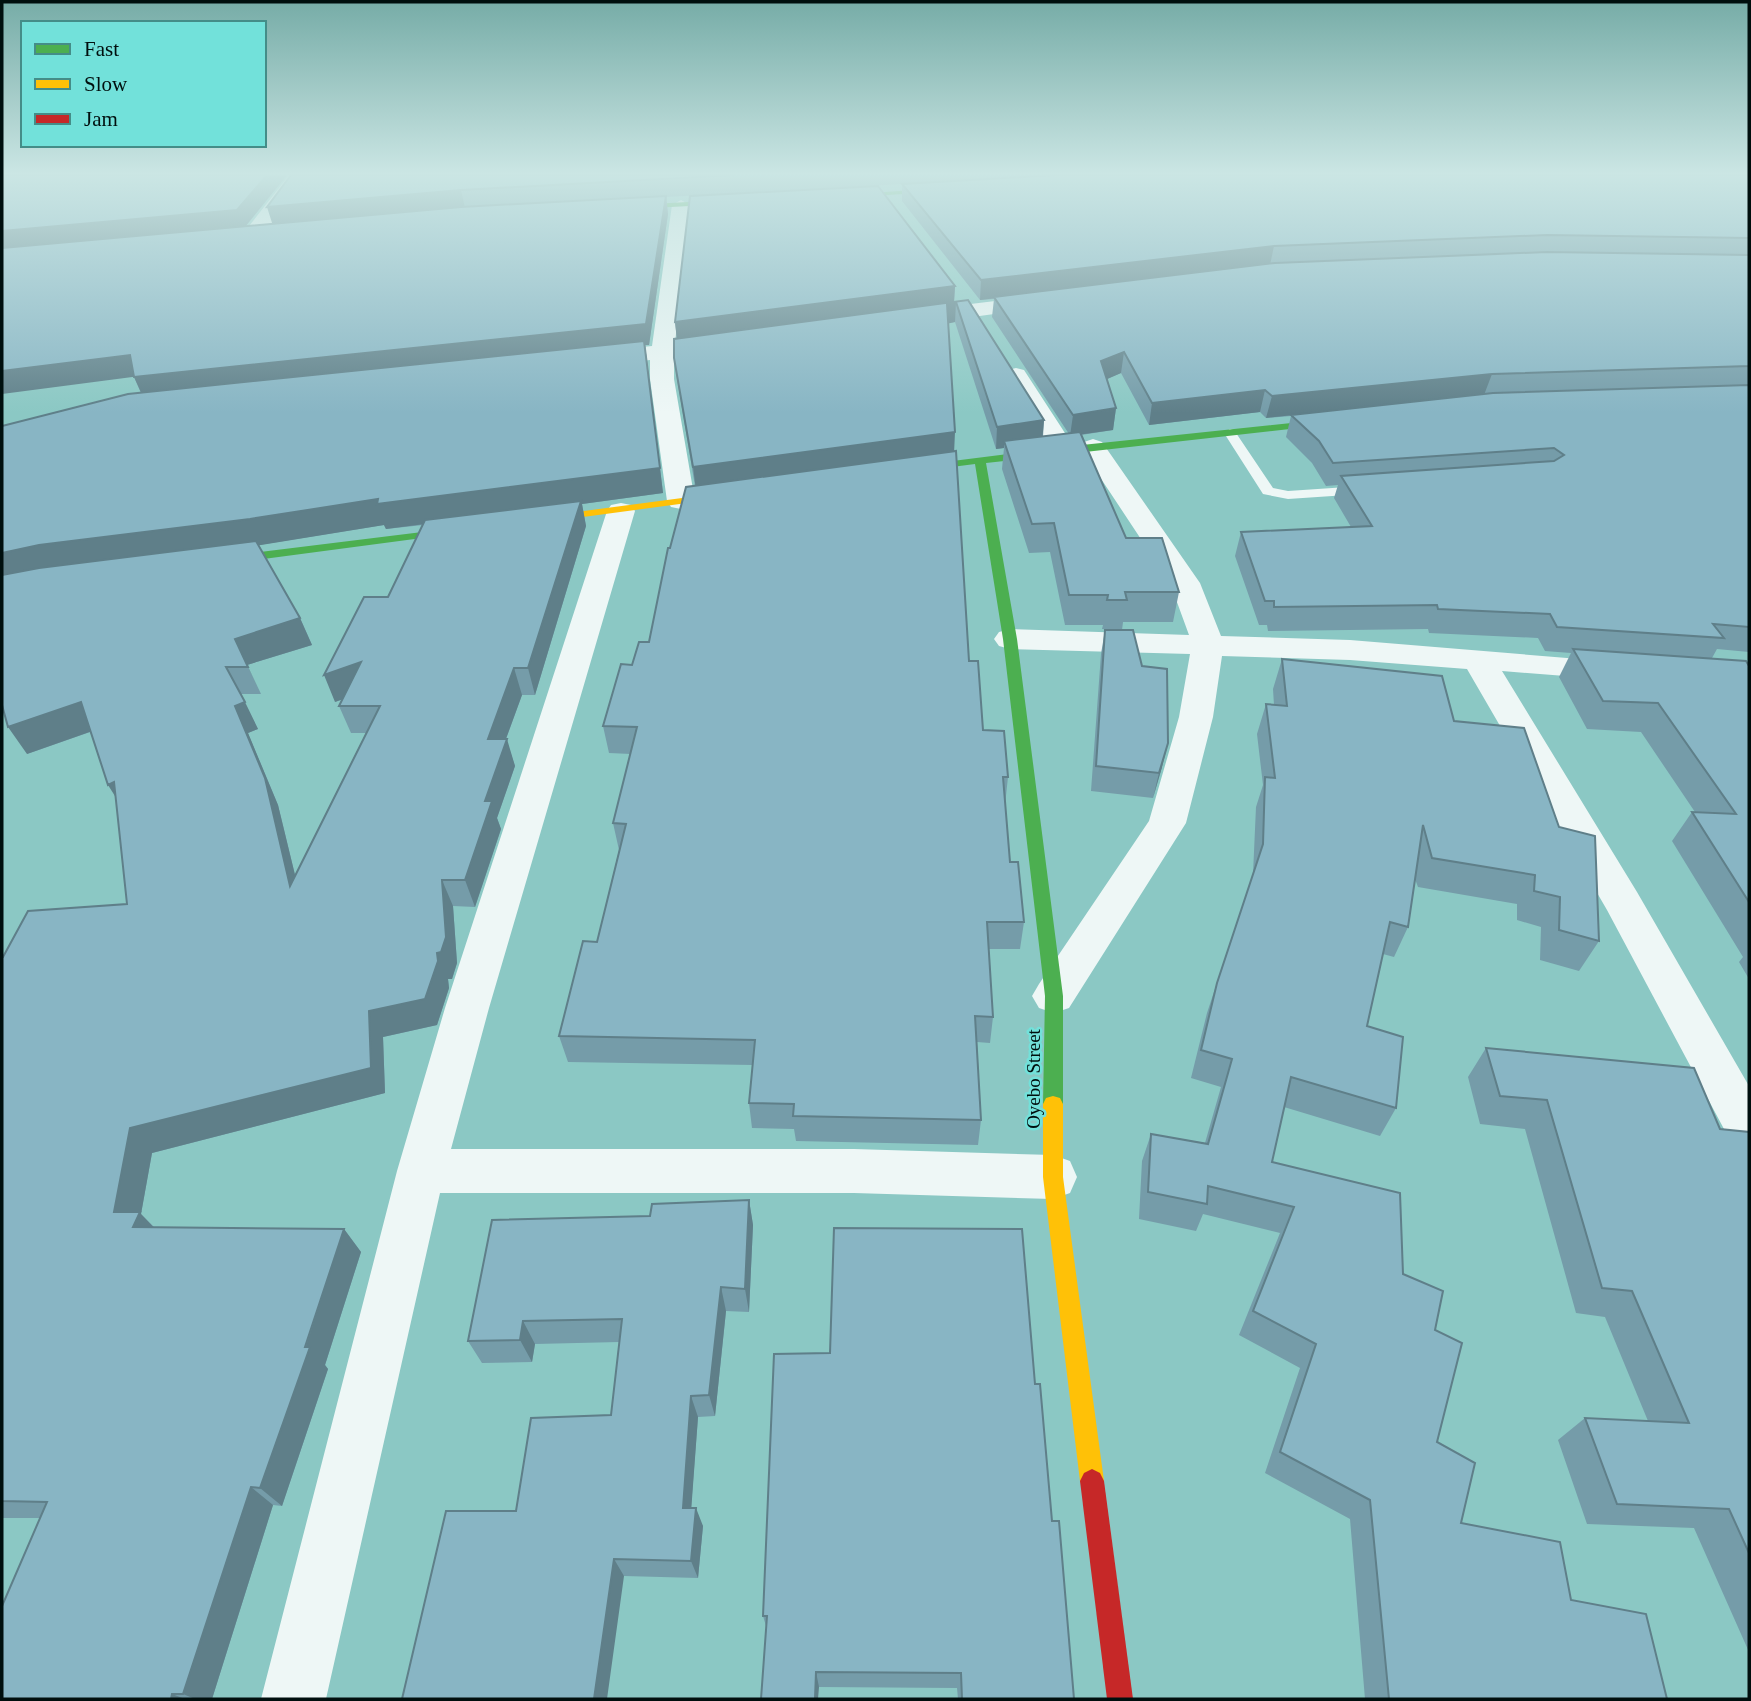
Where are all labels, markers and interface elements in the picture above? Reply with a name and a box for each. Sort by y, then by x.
legend [21,21,266,147]
text: Fast [84,37,119,61]
text: Slow [84,72,128,96]
text: Jam [84,107,118,131]
street label: Oyebo Street [1023,1028,1044,1129]

